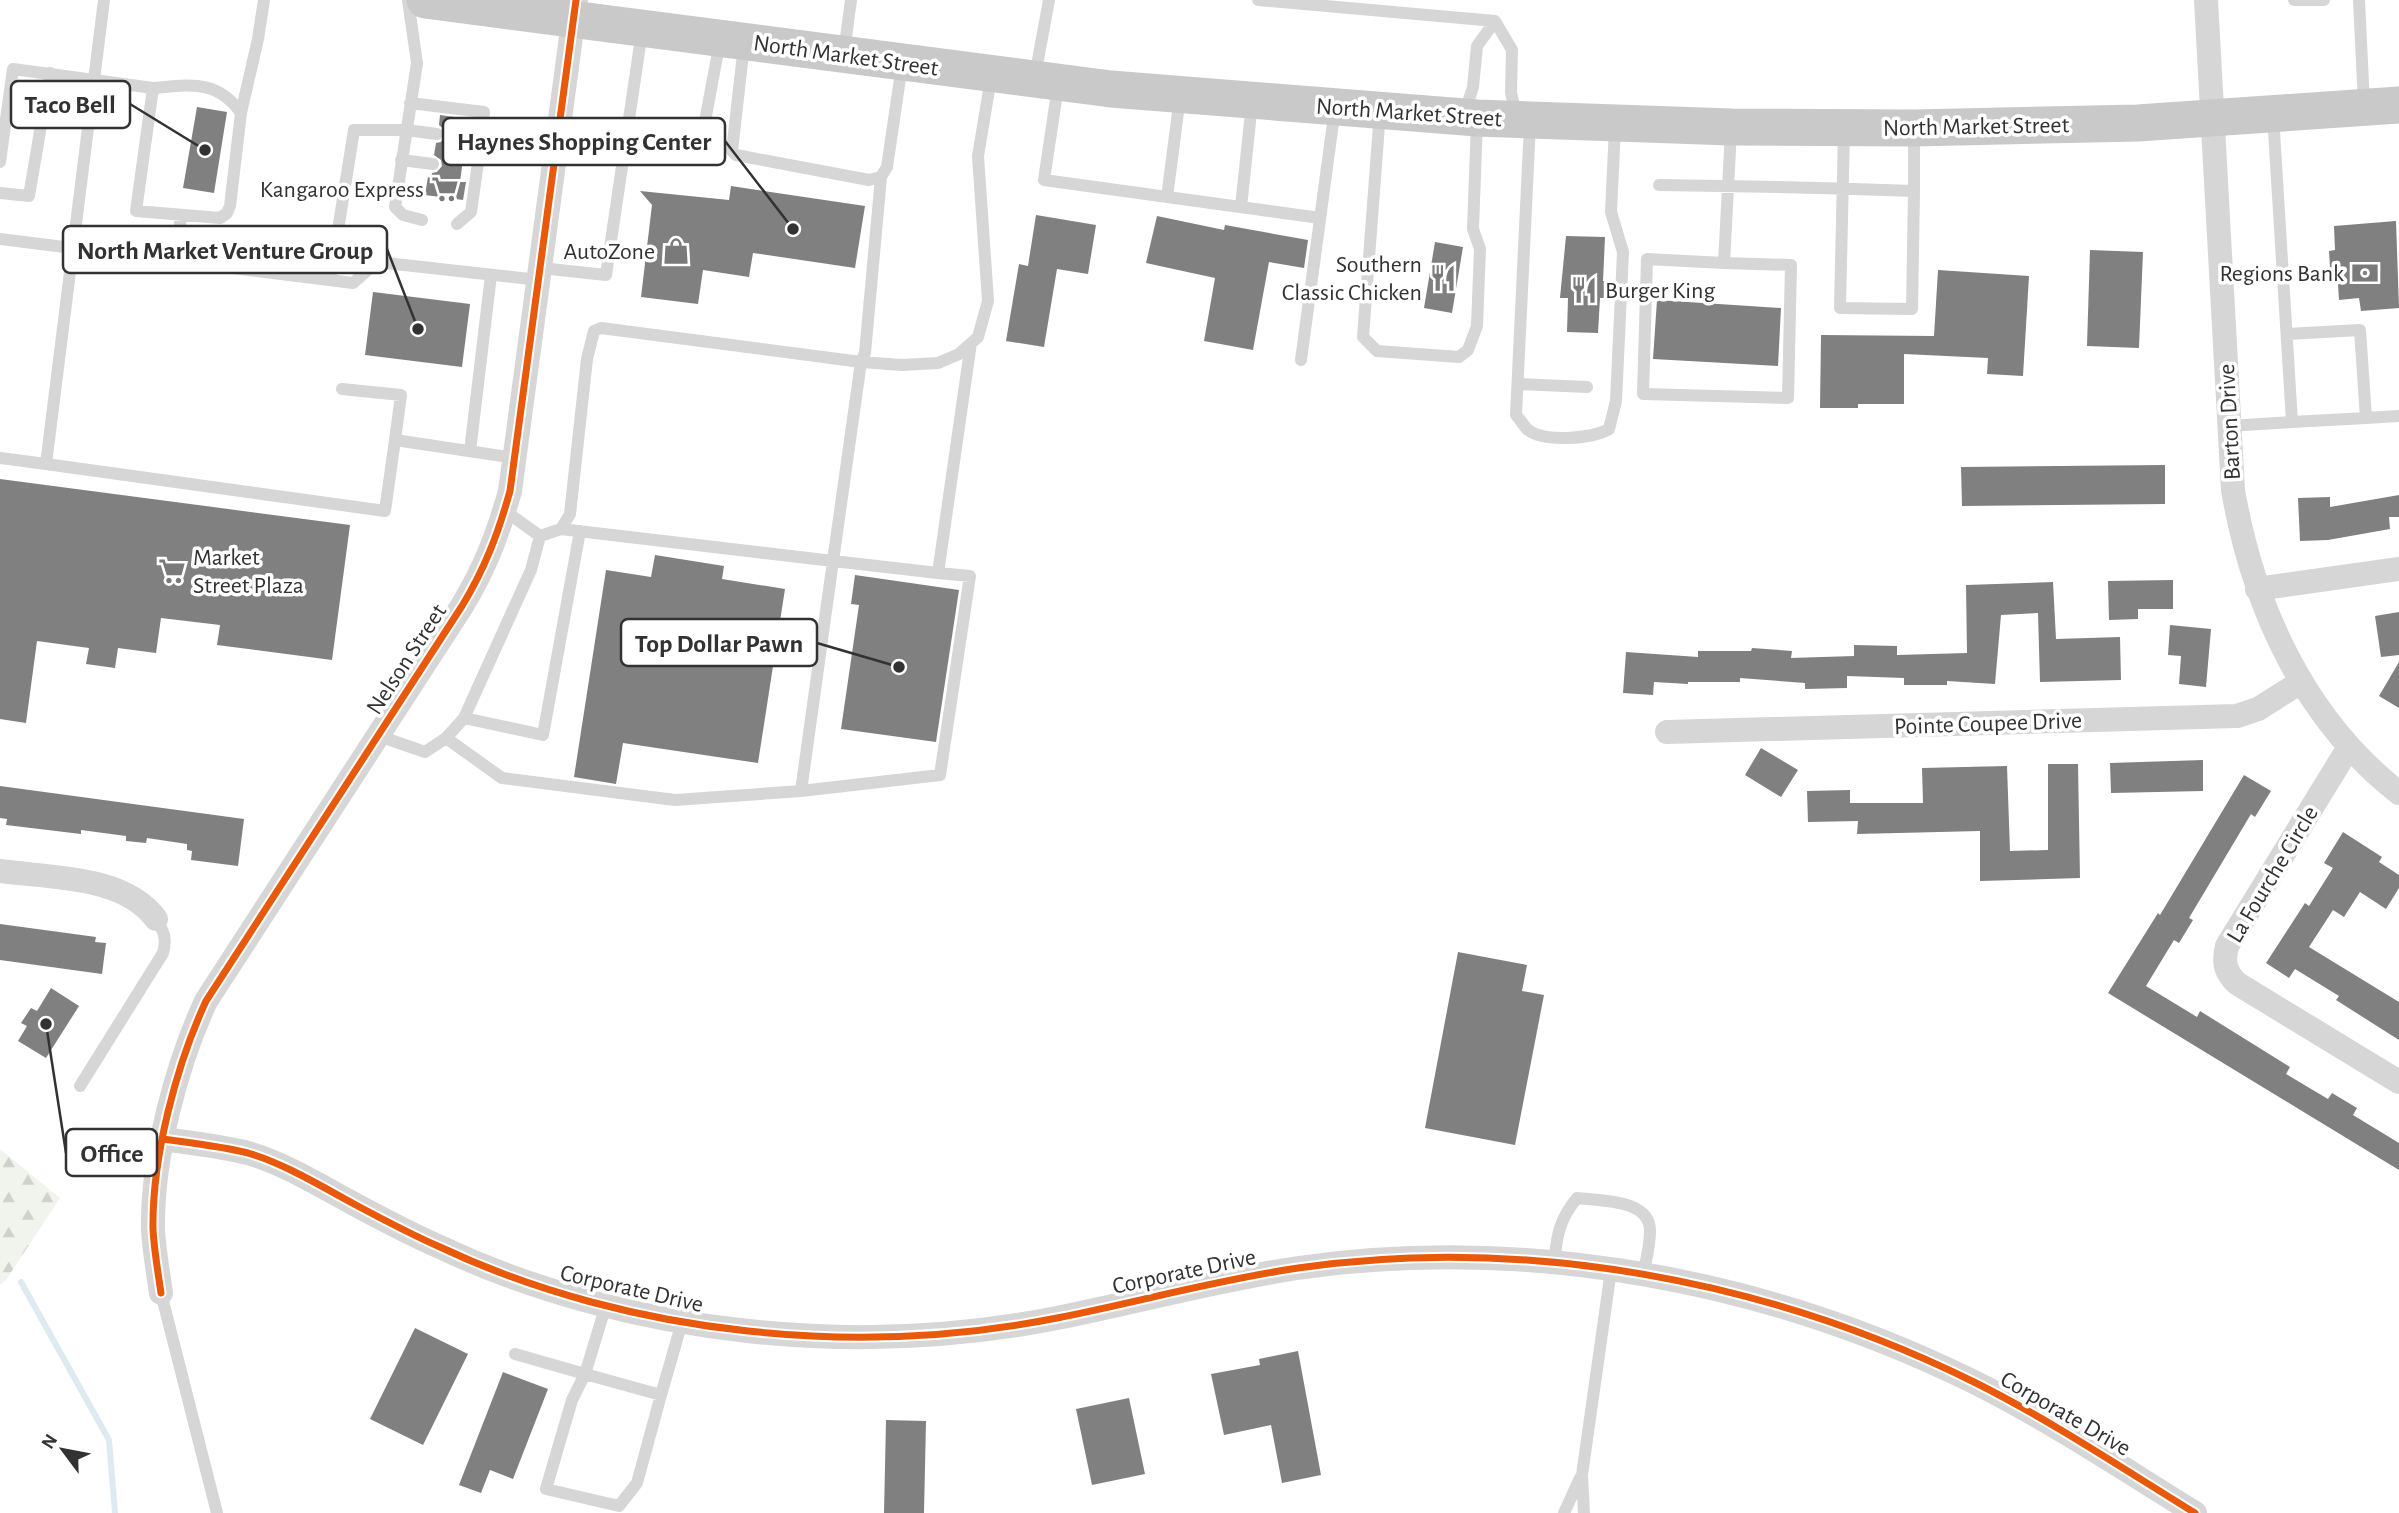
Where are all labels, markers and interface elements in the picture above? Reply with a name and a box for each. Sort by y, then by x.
street label: North Market Street [752,31,940,81]
callout: Taco Bell [11,81,130,128]
text: Taco Bell [24,92,116,118]
street label: North Market Street [1315,95,1503,131]
street label: North Market Street [1883,113,2070,141]
callout: Haynes Shopping Center [443,118,725,165]
text: Haynes Shopping Center [457,129,711,155]
supermarket icon: Kangaroo Express [430,174,460,204]
place label: Kangaroo Express [260,178,424,202]
callout: North Market Venture Group [63,226,387,273]
shop icon: AutoZone [661,236,691,266]
text: North Market Venture Group [77,238,373,264]
place label: AutoZone [564,240,655,264]
place label: Southern Classic Chicken [1282,253,1422,305]
bank icon: Regions Bank [2350,258,2380,288]
place label: Regions Bank [2219,262,2344,286]
restaurant icon: Southern Classic Chicken [1428,263,1458,293]
restaurant icon: Burger King [1569,275,1599,305]
place label: Burger King [1605,279,1715,303]
street label: Barton Drive [2215,363,2245,481]
place label: Market Street Plaza [193,546,304,598]
supermarket icon: Market Street Plaza [157,556,187,586]
street label: Nelson Street [362,600,451,719]
callout: Top Dollar Pawn [621,619,817,666]
text: Top Dollar Pawn [635,631,803,657]
street label: Pointe Coupee Drive [1894,709,2082,739]
street label: La Fourche Circle [2223,802,2323,947]
callout: Office [66,1129,157,1176]
text: Office [81,1141,144,1167]
street label: Corporate Drive [1110,1245,1258,1299]
street label: Corporate Drive [558,1261,706,1317]
street label: Corporate Drive [1996,1367,2135,1461]
north arrow [28,1415,98,1485]
text: N [38,1431,61,1452]

